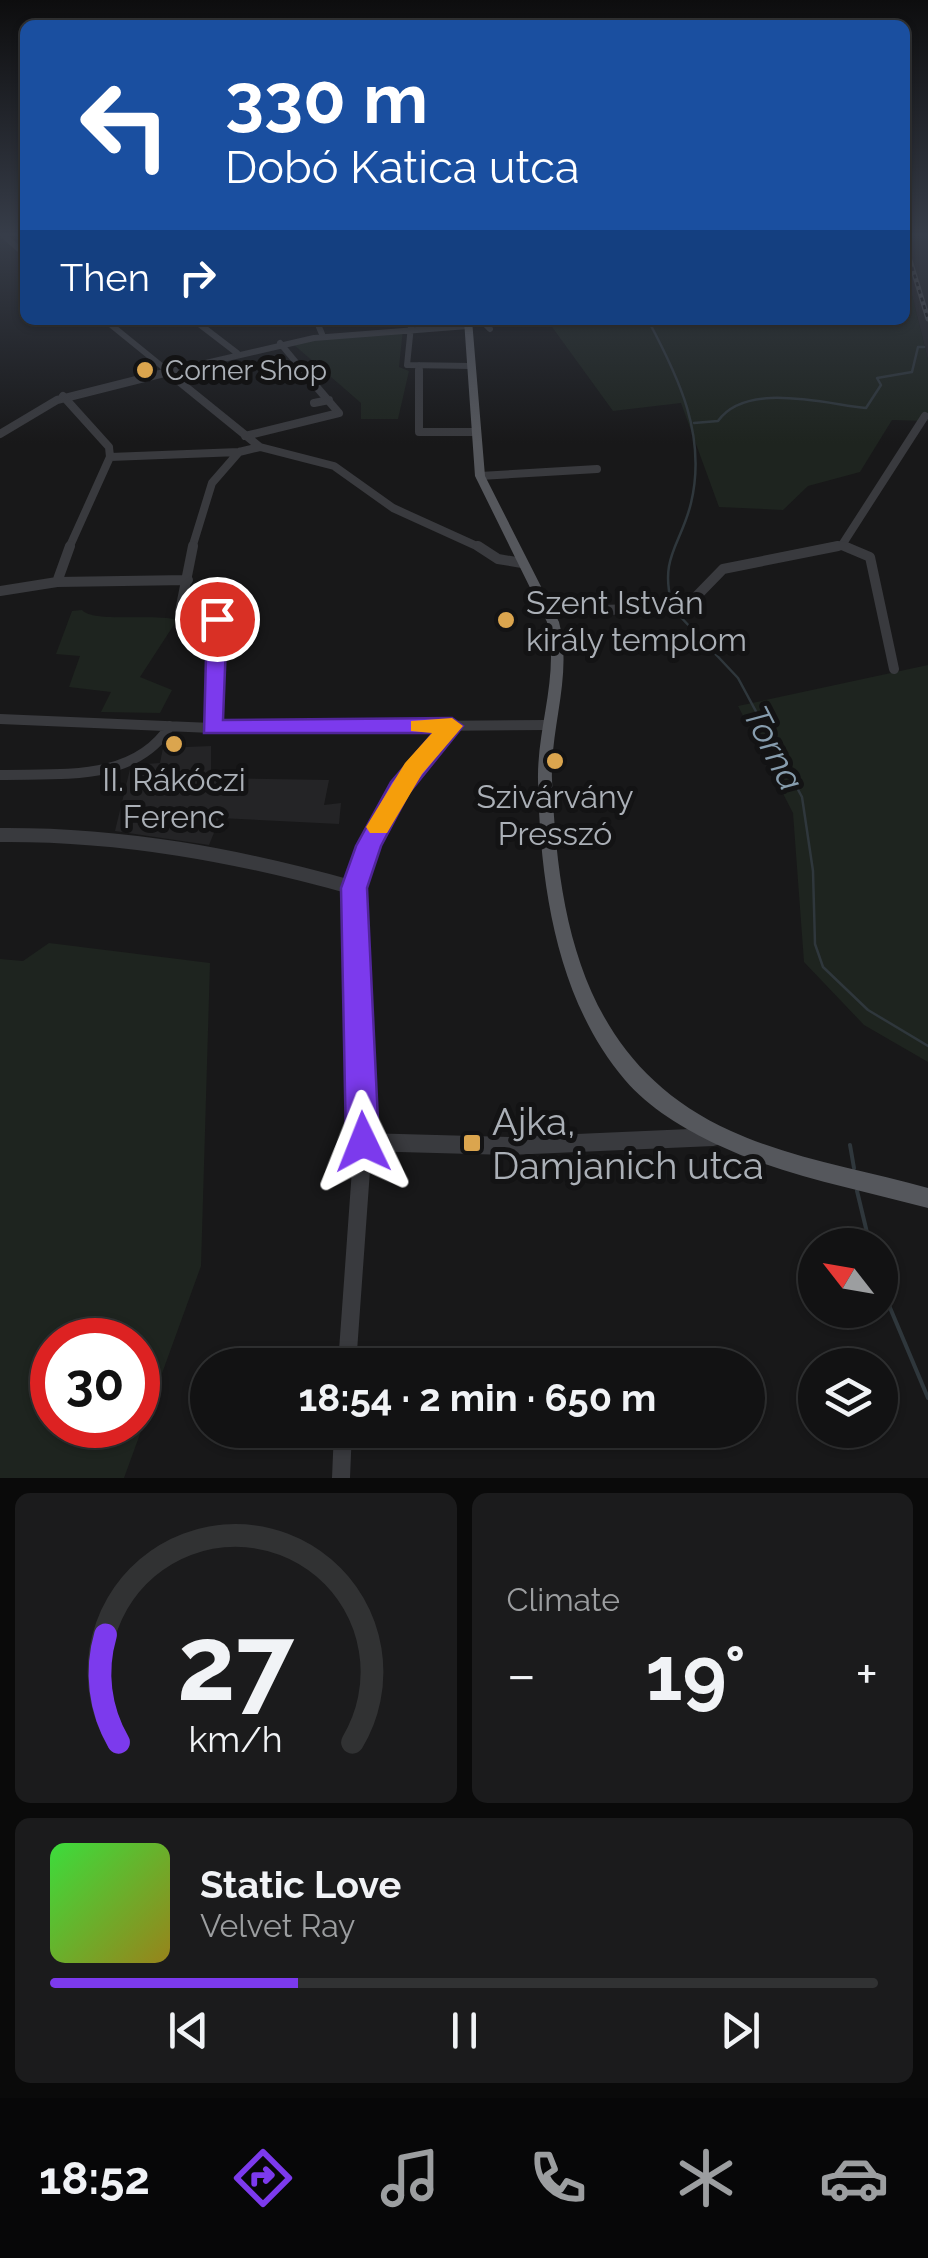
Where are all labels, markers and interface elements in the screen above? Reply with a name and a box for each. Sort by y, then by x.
text: 330 m [225,57,428,139]
icon: left [60,60,190,190]
text: Dobó Katica utca [225,141,579,194]
icon: right [170,250,225,305]
text: Then [60,255,150,300]
place label: Corner Shop [165,354,327,387]
marker: Corner Shop [134,359,156,381]
pin [175,577,260,662]
place label: Szent István király templom [526,584,747,658]
icon: arrive [190,592,245,647]
marker: Szent István király templom [495,609,517,631]
water label: Torna [735,699,813,797]
marker: II. Rákóczi Ferenc [163,733,185,755]
marker: Szivárvány Presszó [544,750,566,772]
place label: II. Rákóczi Ferenc [102,761,246,835]
place label: Szivárvány Presszó [476,778,634,852]
position arrow [311,1090,415,1194]
place label: Ajka, Damjanich utca [492,1099,764,1188]
marker: Ajka, Damjanich utca [461,1132,483,1154]
north arrow [798,1228,898,1328]
map controls [798,1228,898,1448]
speed limit sign: 30 [30,1318,160,1448]
button: layers [798,1348,898,1448]
text: 18:54 · 2 min · 650 m [299,1375,656,1420]
text: Climate [507,1581,620,1618]
text: 27 [177,1602,295,1724]
text: 19° [645,1629,746,1718]
text: − [507,1642,536,1707]
text: + [855,1642,878,1707]
text: km/h [189,1718,283,1760]
text: Static Love [200,1862,401,1907]
text: Velvet Ray [200,1907,355,1944]
icon: previous [161,2003,216,2058]
icon: pause [437,2003,492,2058]
icon: next [713,2003,768,2058]
icon: directions [228,2143,298,2213]
icon: music [375,2143,445,2213]
icon: phone [523,2143,593,2213]
icon: climate [671,2143,741,2213]
icon: car [819,2143,889,2213]
text: 18:52 [39,2152,150,2205]

